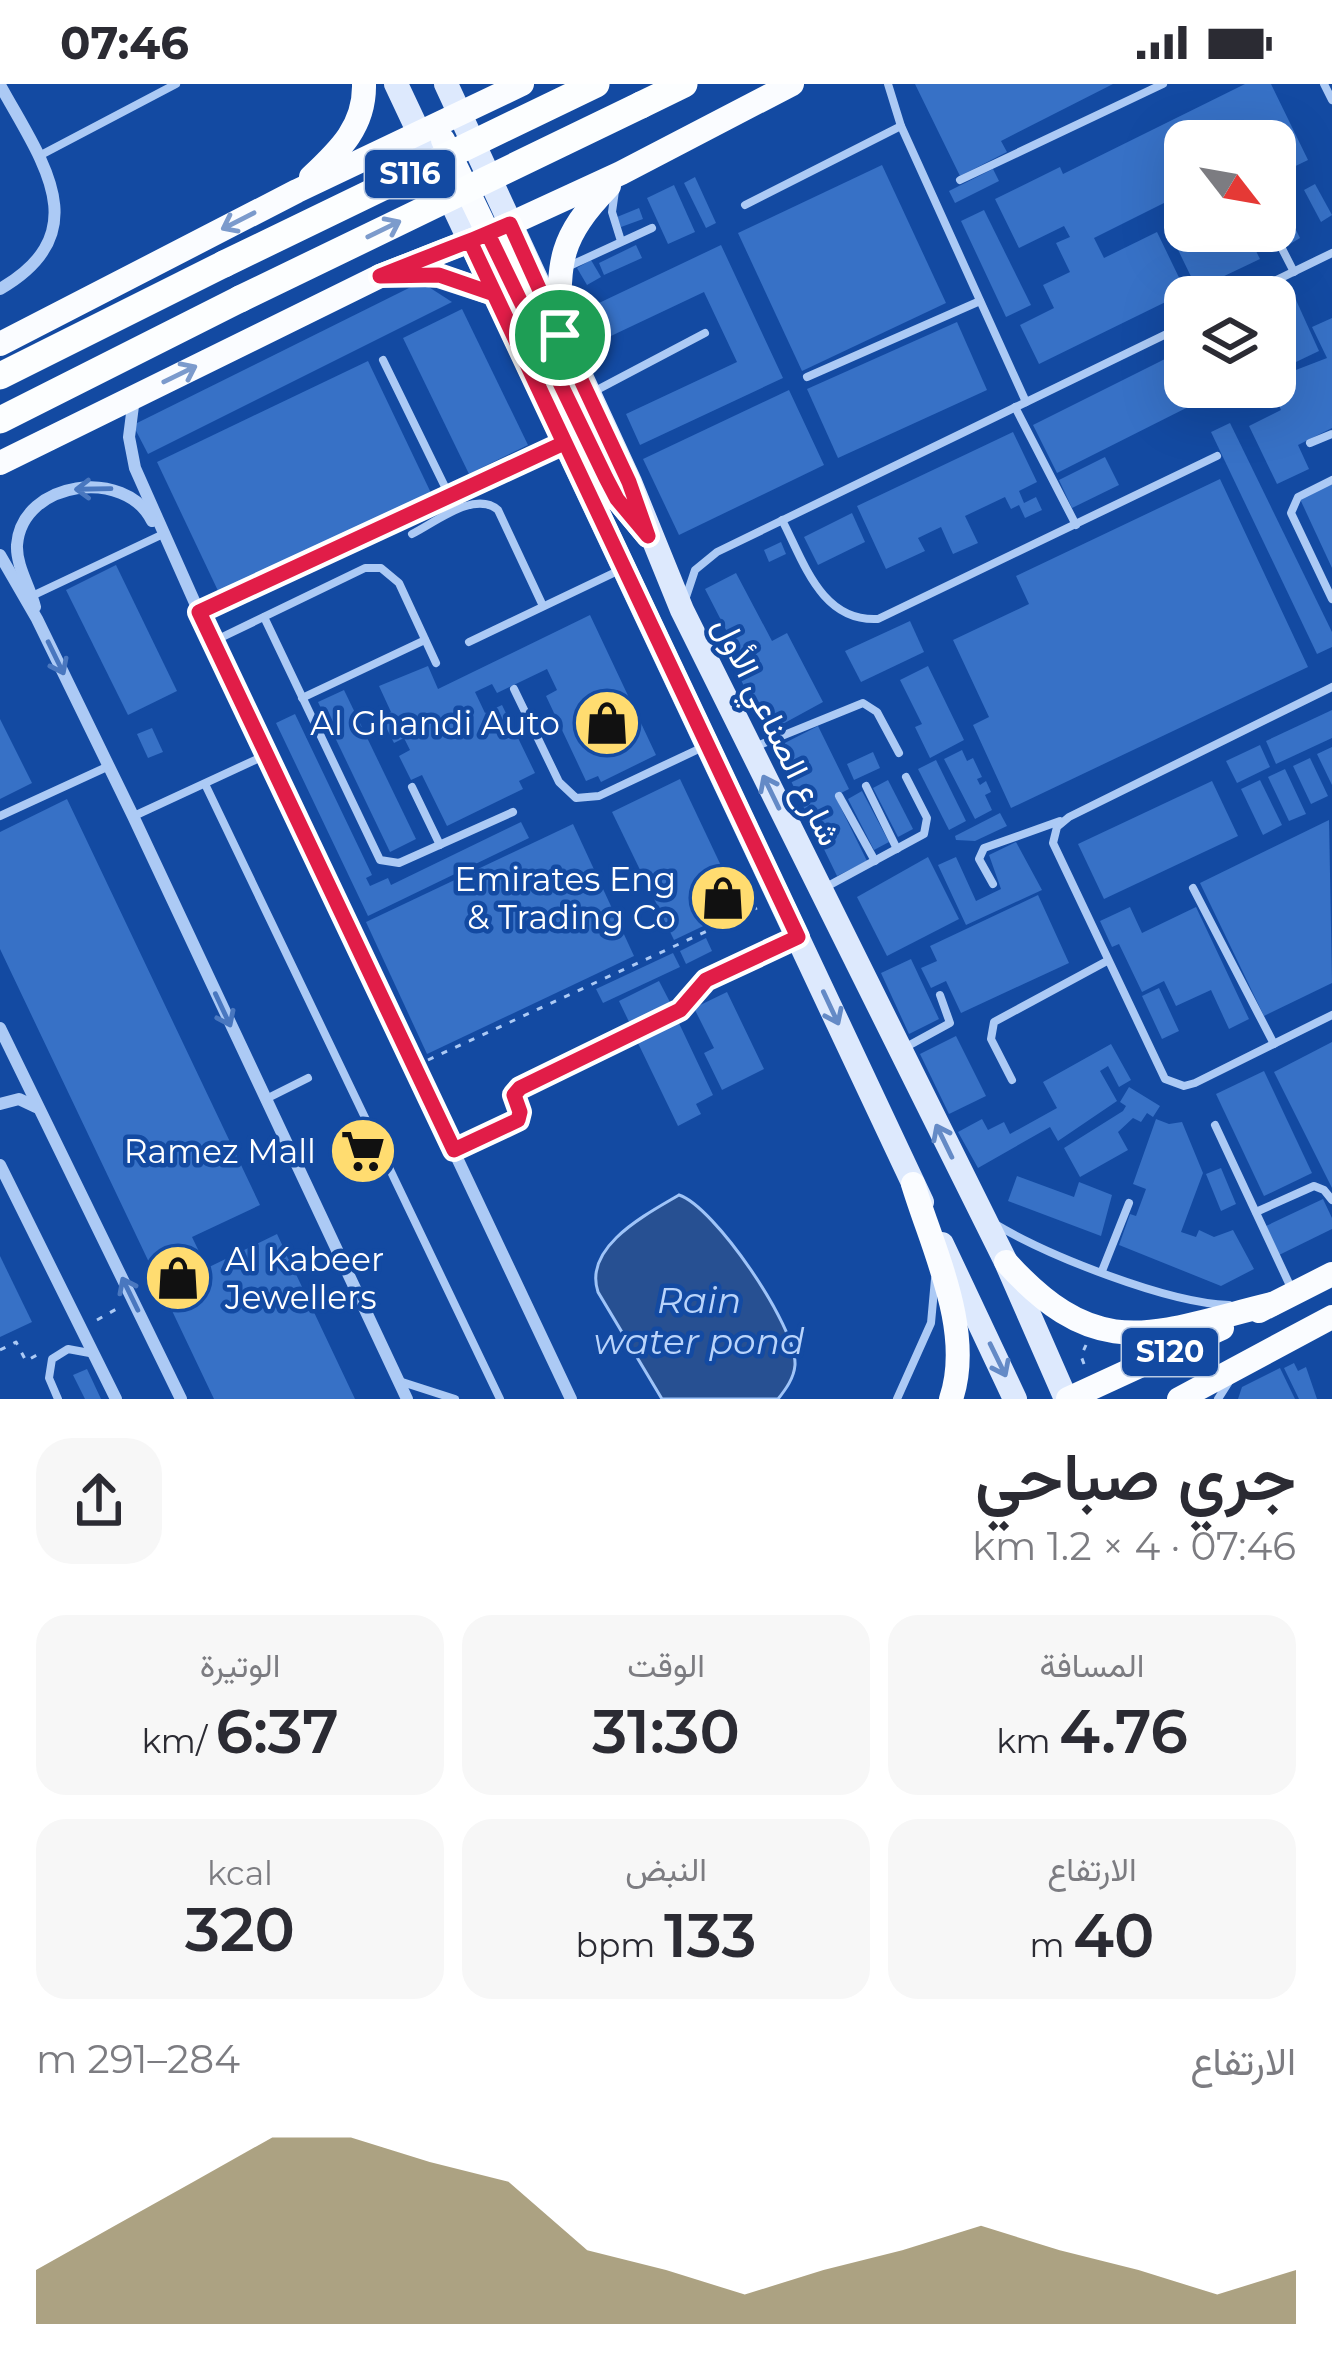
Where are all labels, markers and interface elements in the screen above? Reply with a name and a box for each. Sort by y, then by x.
text: 07:46 [60,15,189,70]
north arrow [1164,120,1296,252]
map controls [1164,120,1296,408]
road number: S116 [365,150,455,198]
one-way arrow [221,210,256,233]
one-way arrow [365,217,401,239]
button: layers [1164,276,1296,408]
pin [509,284,611,386]
icon: arrive [527,302,593,368]
one-way arrow [161,362,197,384]
one-way arrow [74,477,113,500]
street label: شارع الصناعي الأول [699,610,851,855]
one-way arrow [46,639,68,675]
shop icon: Al Ghandi Auto [572,688,642,758]
place label: Al Ghandi Auto [310,703,560,743]
one-way arrow [759,775,781,811]
place label: Emirates Eng & Trading Co [454,859,676,937]
shop icon: Emirates Eng & Trading Co [688,863,758,933]
one-way arrow [821,989,843,1025]
one-way arrow [213,991,235,1027]
supermarket icon: Ramez Mall [328,1116,398,1186]
one-way arrow [932,1124,955,1159]
place label: Ramez Mall [124,1131,316,1171]
place label: Al Kabeer Jewellers [224,1239,384,1317]
shop icon: Al Kabeer Jewellers [143,1243,213,1313]
one-way arrow [118,1277,140,1313]
water label: Rain water pond [594,1278,805,1363]
road number: S120 [1122,1328,1218,1376]
one-way arrow [988,1341,1010,1377]
text: جري صباحي [975,1436,1296,1517]
button: share [36,1438,162,1564]
text: 07:46 · 4 × 1.2 km [972,1522,1296,1570]
text: الوتيرة [200,1645,280,1685]
text: الوقت [627,1645,705,1685]
text: المسافة [1040,1645,1144,1685]
text: 6:37 [216,1695,339,1768]
text: 31:30 [592,1695,740,1768]
text: 4.76 [1059,1695,1188,1768]
text: /km [141,1721,216,1761]
text: km [996,1721,1059,1761]
text: النبض [625,1849,707,1889]
text: الارتفاع [1047,1849,1137,1889]
text: kcal [207,1853,273,1893]
text: 320 [185,1893,295,1966]
text: 133 [664,1899,756,1972]
text: 40 [1073,1899,1154,1972]
text: bpm [576,1925,664,1965]
text: m [1030,1925,1073,1965]
text: 284–291 m [36,2035,240,2083]
text: الارتفاع [1190,2037,1296,2085]

